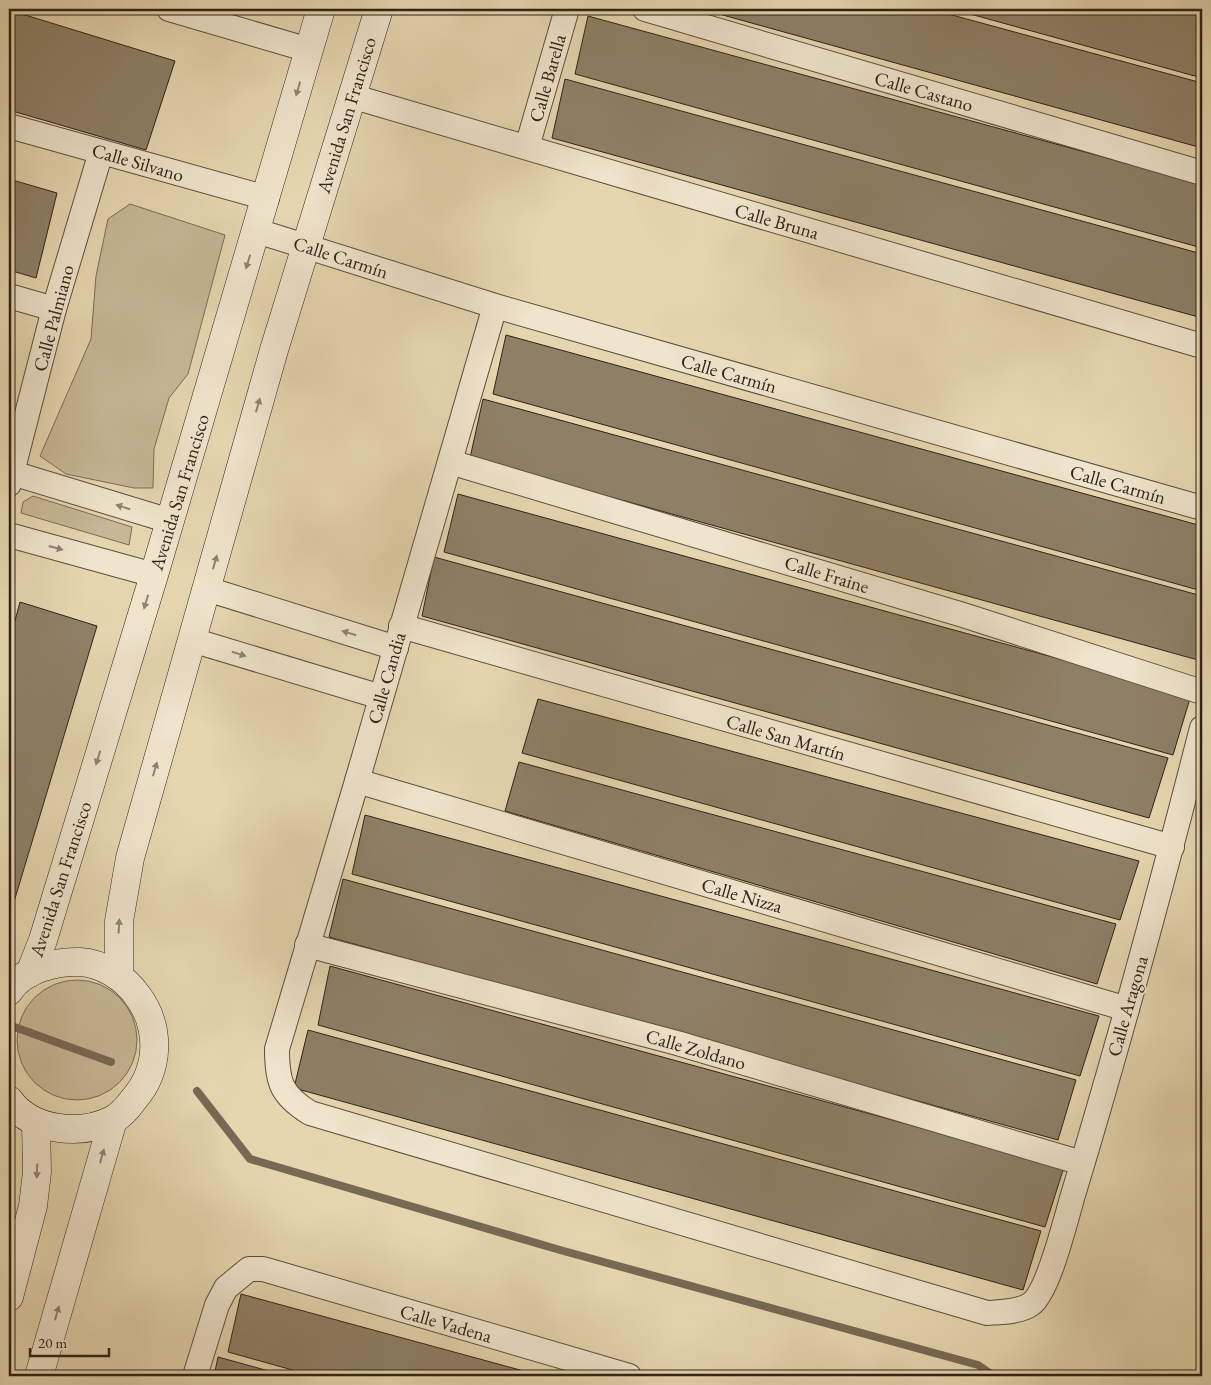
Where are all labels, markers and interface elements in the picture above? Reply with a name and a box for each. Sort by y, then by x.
street label: Calle Barella [523,31,572,125]
street label: Avenida San Francisco [311,34,382,197]
street label: Calle Castano [872,65,976,117]
one-way arrow [293,82,301,97]
street label: Calle Silvano [89,137,187,188]
street label: Calle Bruna [732,198,822,246]
street label: Calle Carmín [290,230,391,285]
one-way arrow [243,255,251,270]
street label: Calle Palmiano [27,262,80,374]
street label: Calle Carmín [678,348,780,399]
one-way arrow [255,398,263,413]
street label: Avenida San Francisco [144,411,215,574]
street label: Calle Carmín [1067,459,1169,510]
one-way arrow [115,502,130,510]
one-way arrow [48,545,63,553]
street label: Calle Fraine [782,550,872,599]
one-way arrow [211,554,219,569]
one-way arrow [142,595,150,610]
one-way arrow [342,629,357,636]
street label: Calle Candia [361,629,412,727]
one-way arrow [231,650,246,658]
street label: Calle San Martín [723,709,848,766]
one-way arrow [94,750,102,765]
one-way arrow [152,761,160,776]
street label: Avenida San Francisco [23,798,97,961]
street label: Calle Nizza [699,872,786,919]
one-way arrow [115,918,123,934]
street label: Calle Aragona [1101,952,1154,1059]
street label: Calle Zoldano [643,1023,749,1076]
one-way arrow [99,1149,107,1164]
one-way arrow [32,1163,40,1179]
street label: Calle Vadena [397,1298,495,1349]
one-way arrow [54,1305,62,1320]
scale bar [30,1325,109,1357]
text: 20 m [38,1333,67,1352]

